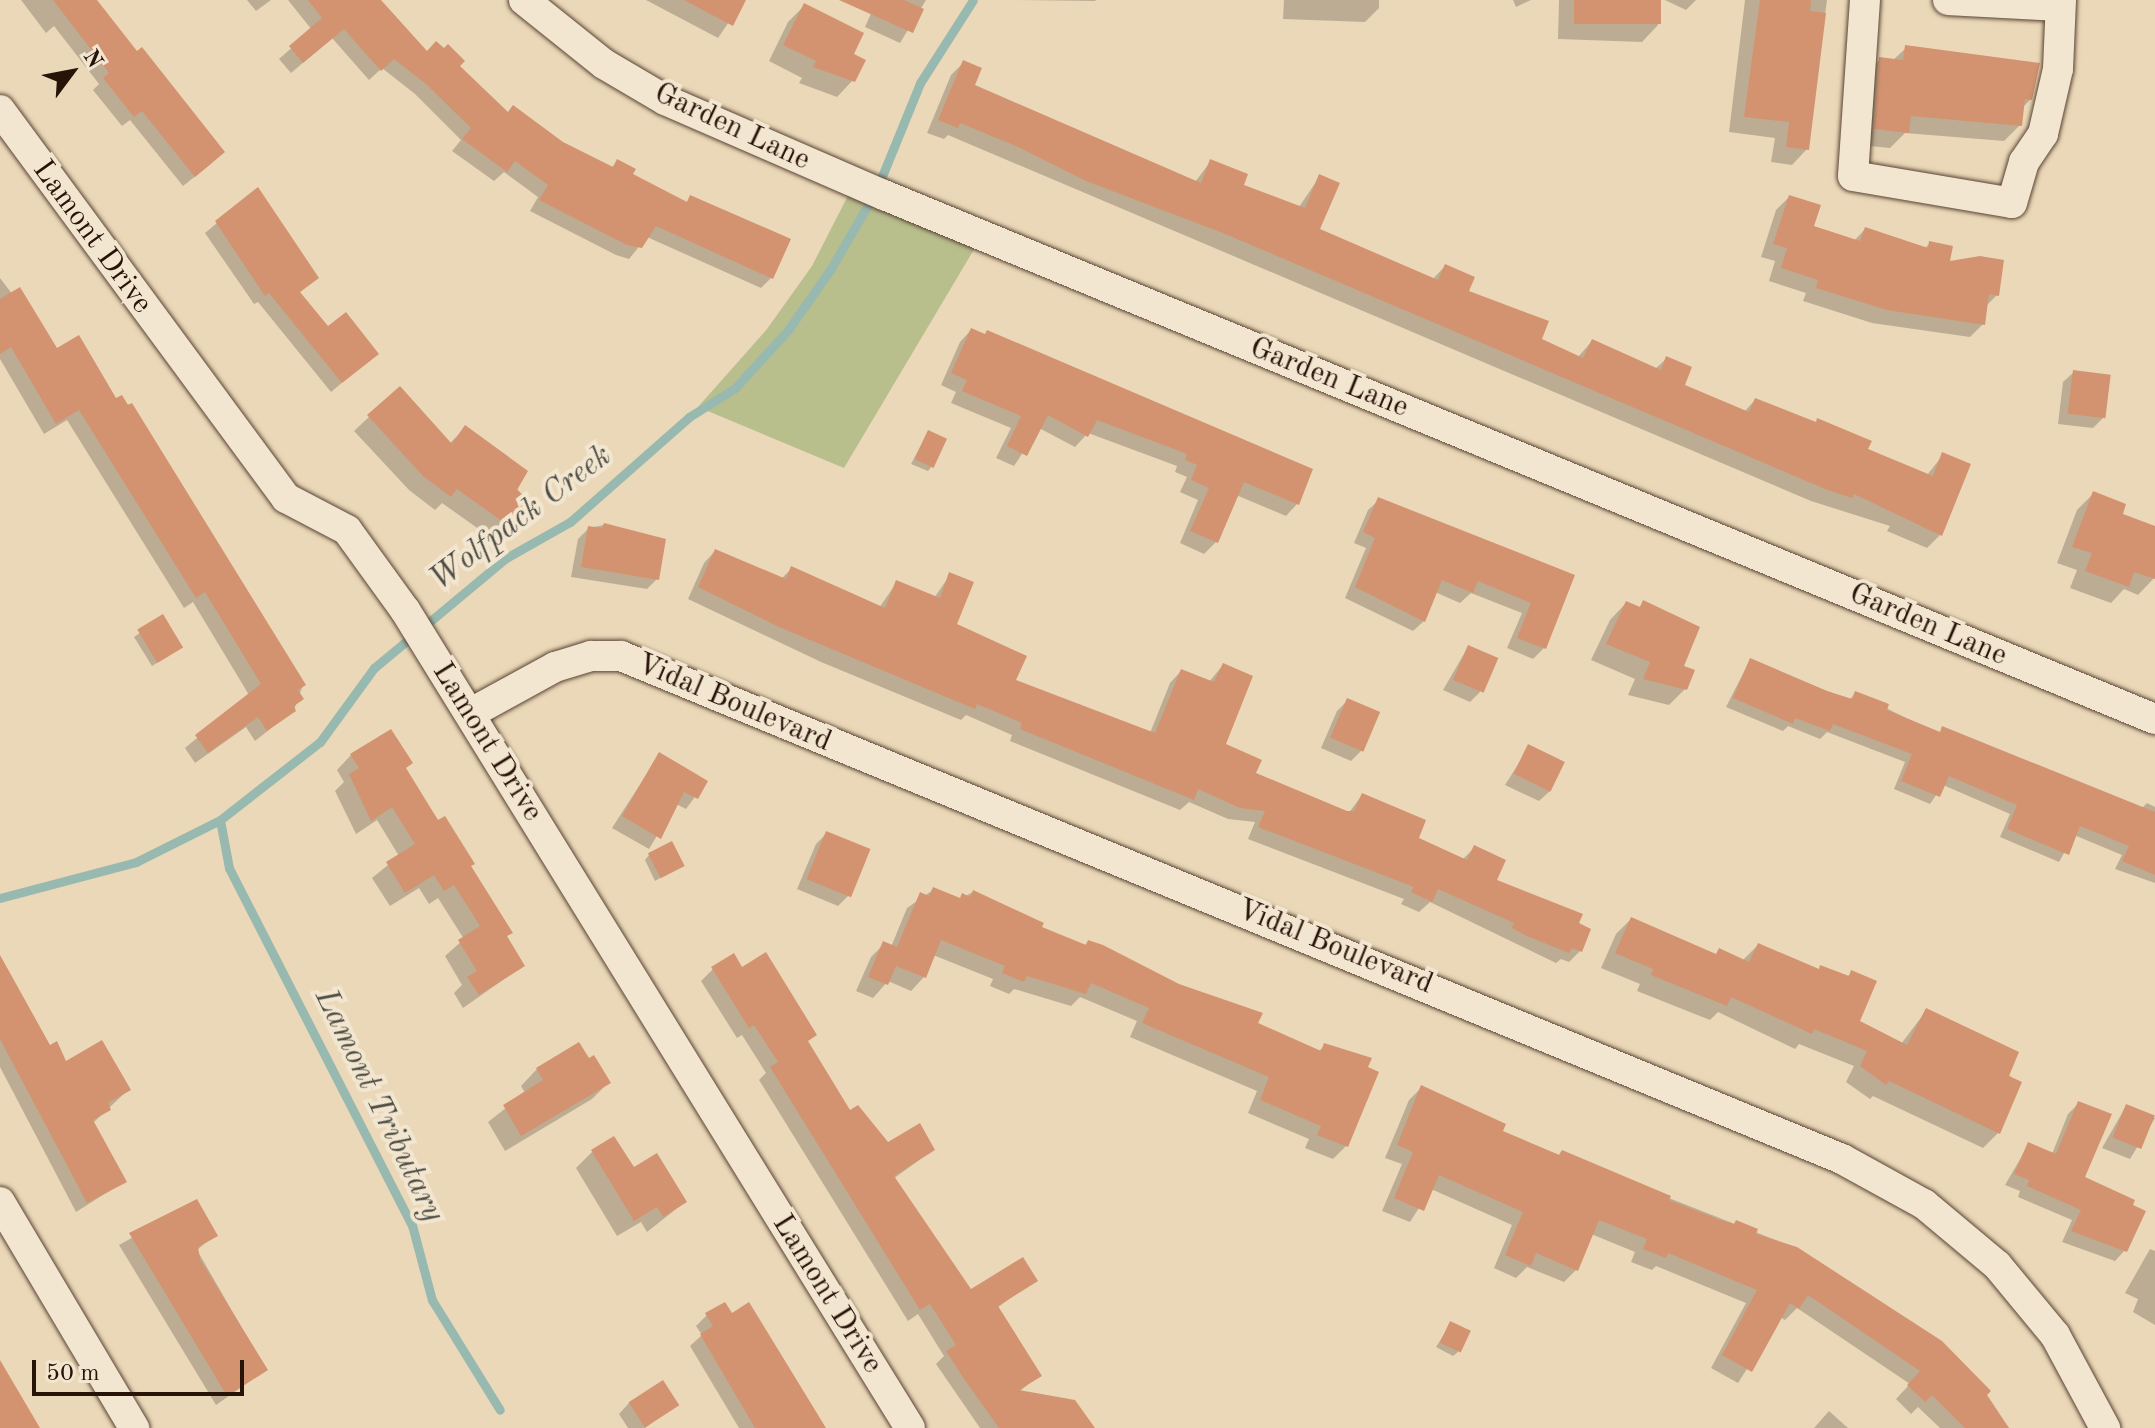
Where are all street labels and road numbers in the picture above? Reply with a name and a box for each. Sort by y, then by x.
street label: Garden Lane [648,75,816,179]
street label: Lamont Drive [24,153,160,321]
street label: Garden Lane [1245,330,1413,426]
street label: Garden Lane [1844,576,2012,674]
street label: Vidal Boulevard [631,646,837,760]
street label: Lamont Drive [424,656,550,828]
street label: Vidal Boulevard [1232,891,1438,1003]
street label: Lamont Drive [764,1208,890,1380]

